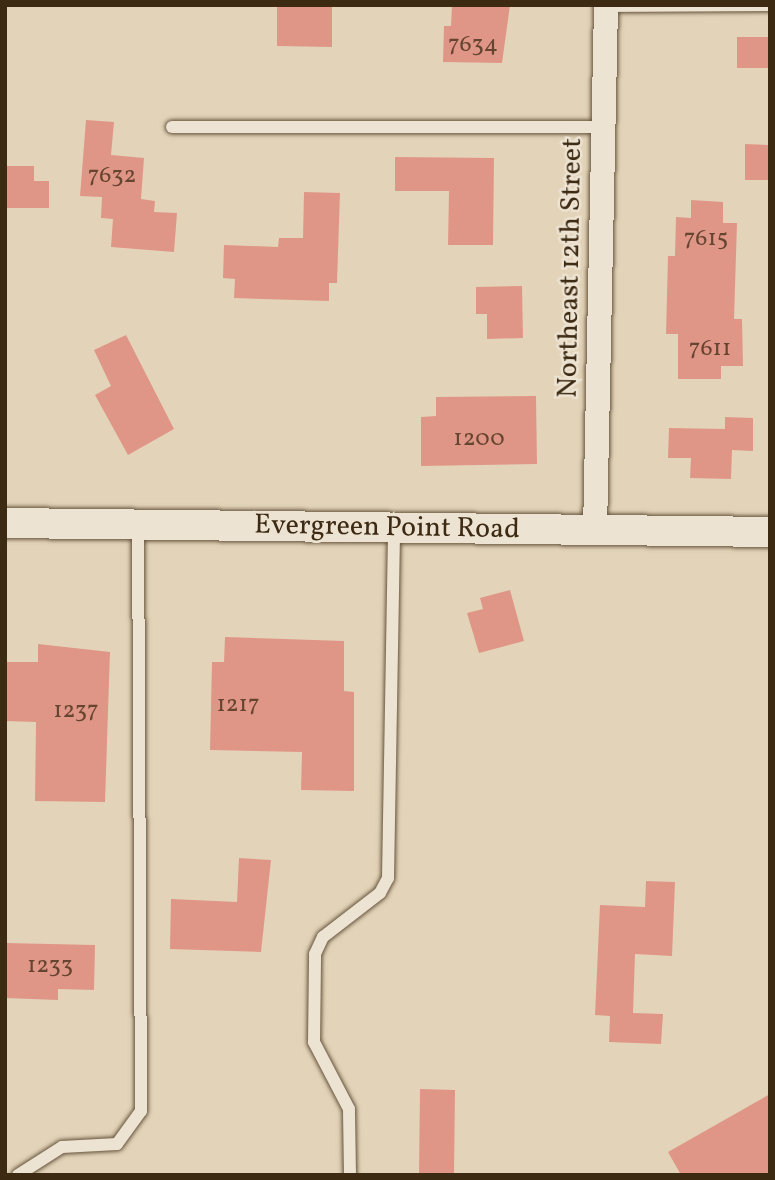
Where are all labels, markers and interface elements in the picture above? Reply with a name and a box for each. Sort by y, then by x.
house number: 7634 [448,32,498,60]
street label: Northeast 12th Street [552,138,590,398]
house number: 7632 [88,163,136,191]
house number: 7615 [684,226,728,254]
house number: 7611 [689,336,731,364]
house number: 1200 [453,426,505,454]
street label: Evergreen Point Road [254,509,520,547]
house number: 1217 [216,692,260,720]
house number: 1237 [53,698,99,726]
house number: 1233 [27,953,73,981]

